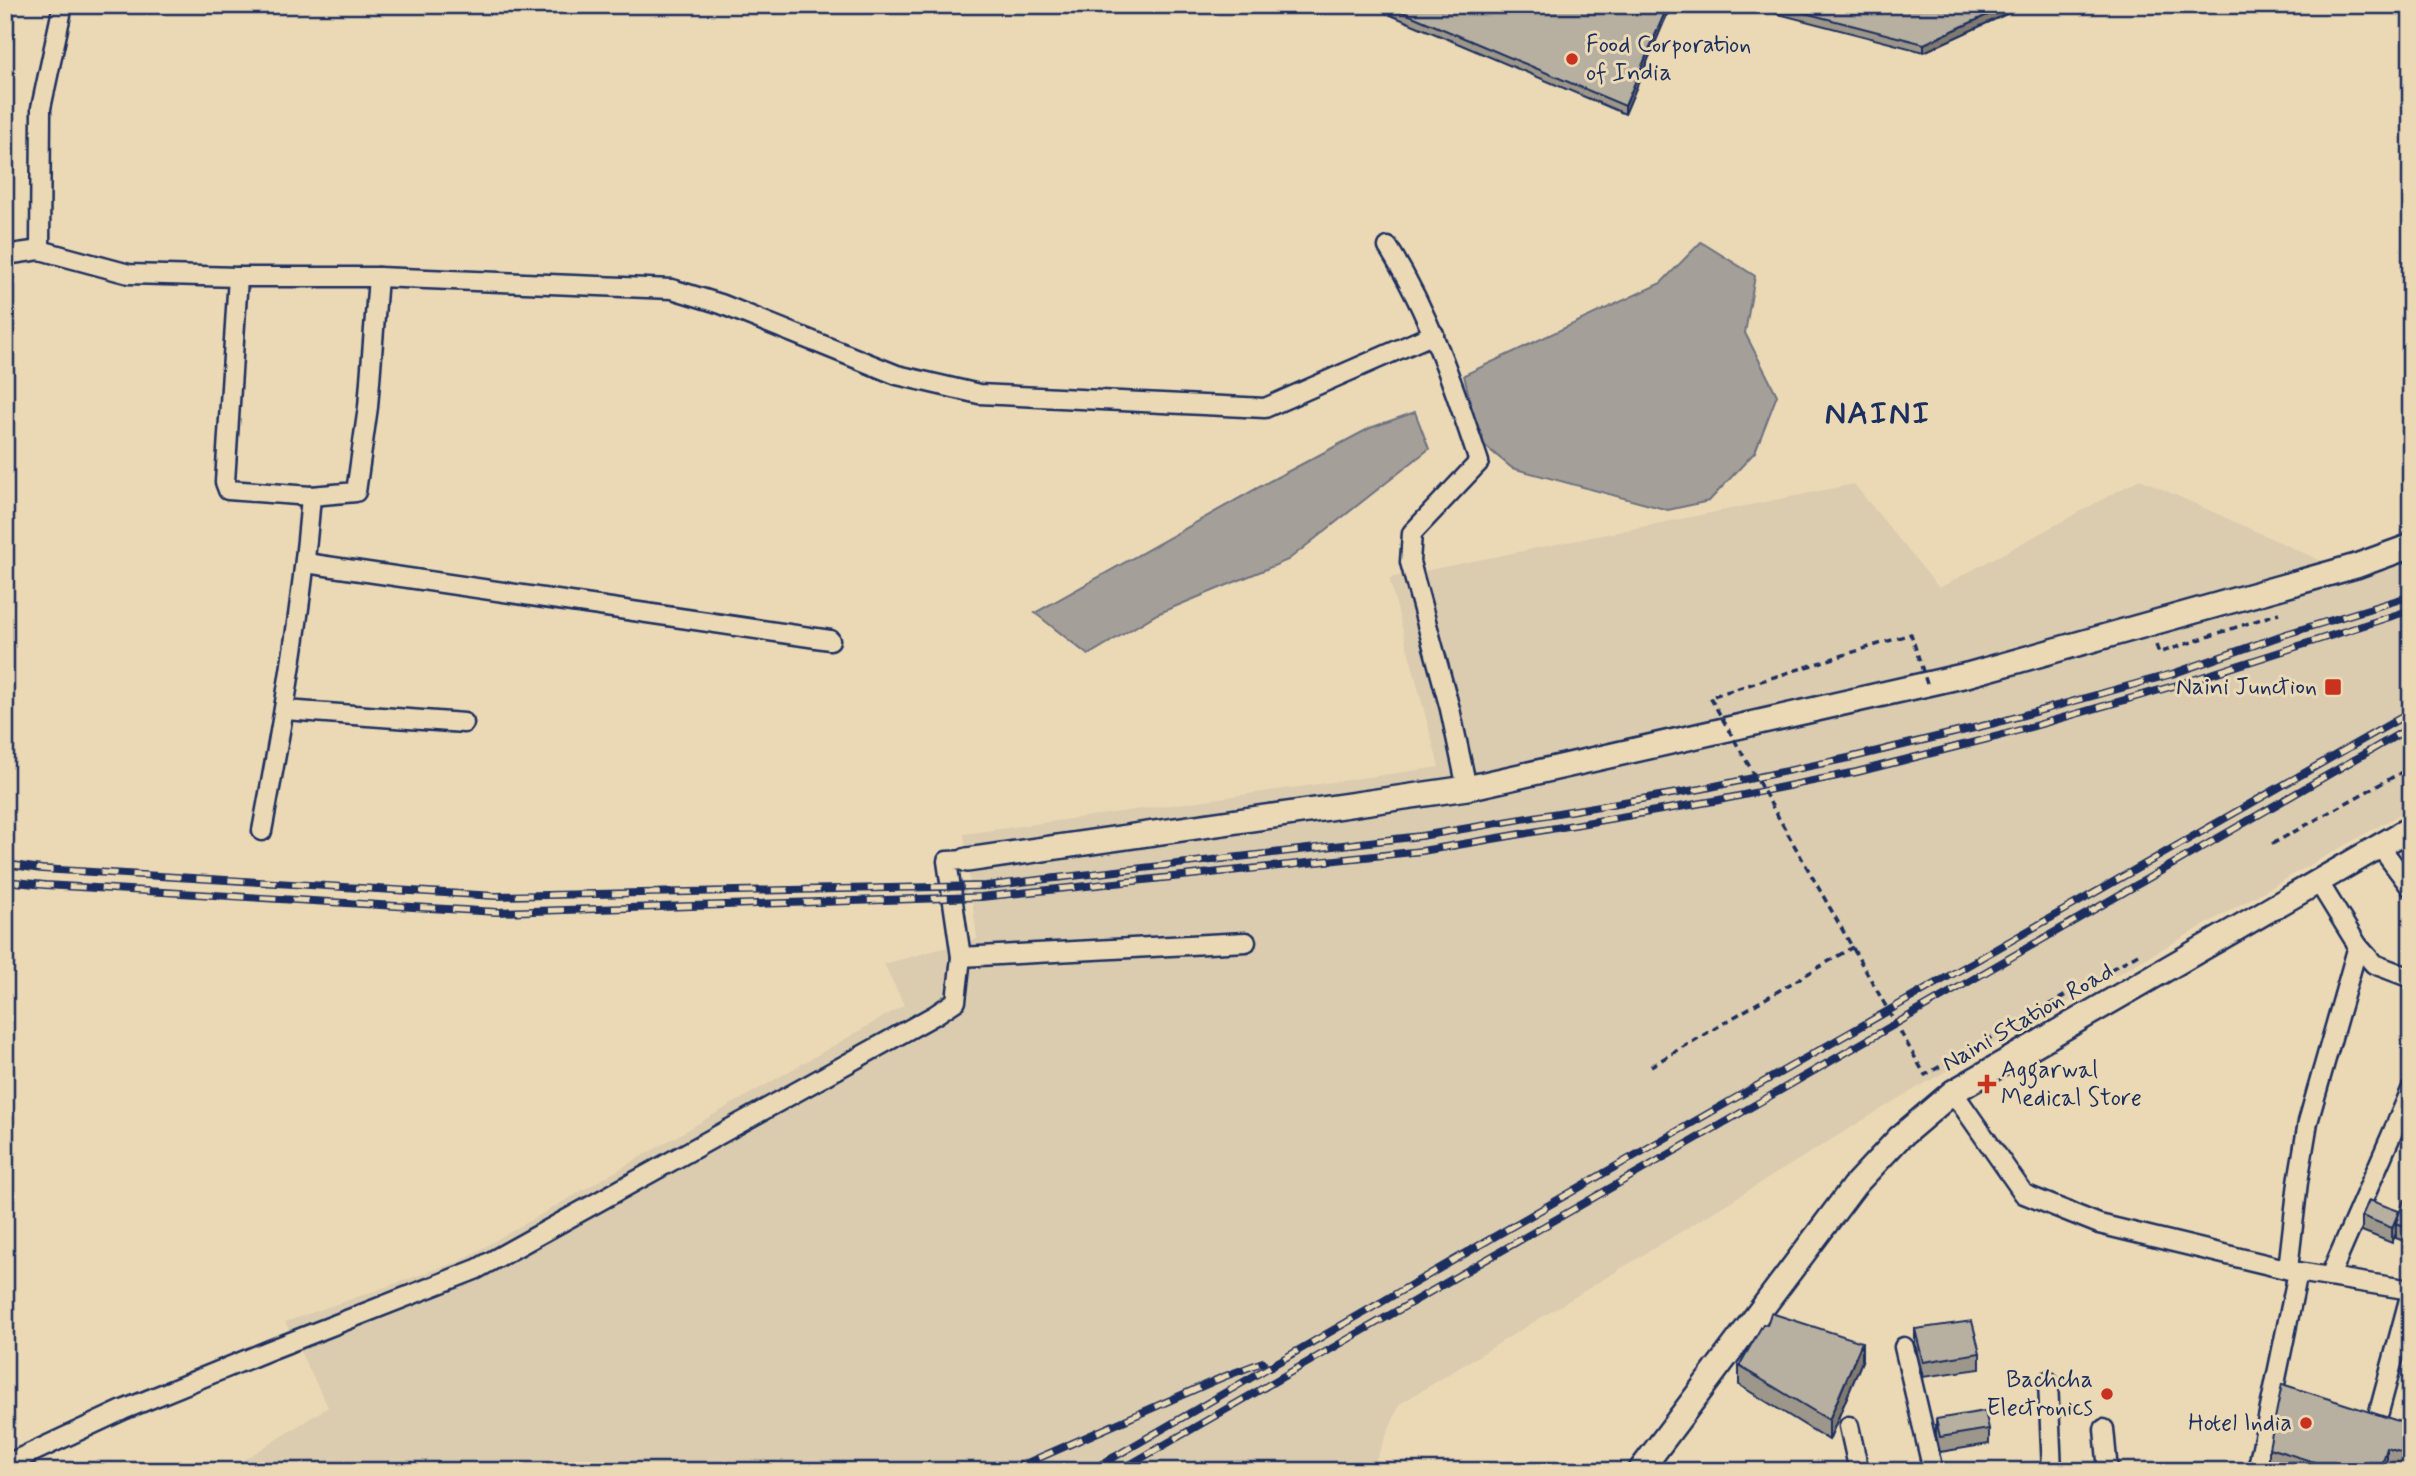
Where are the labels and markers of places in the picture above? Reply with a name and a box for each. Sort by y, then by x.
place label: Food Corporation of India [1586,30,1751,89]
marker: Food Corporation of India [1564,51,1580,67]
place label: Naini Junction [2176,672,2317,703]
marker: Naini Junction [2323,677,2343,697]
place label: Aggarwal Medical Store [2001,1055,2142,1114]
marker: Aggarwal Medical Store [1979,1076,1995,1092]
place label: Bachcha Electronics [1986,1365,2093,1424]
marker: Bachcha Electronics [2099,1386,2115,1402]
place label: Hotel India [2188,1408,2292,1439]
marker: Hotel India [2298,1415,2314,1431]

